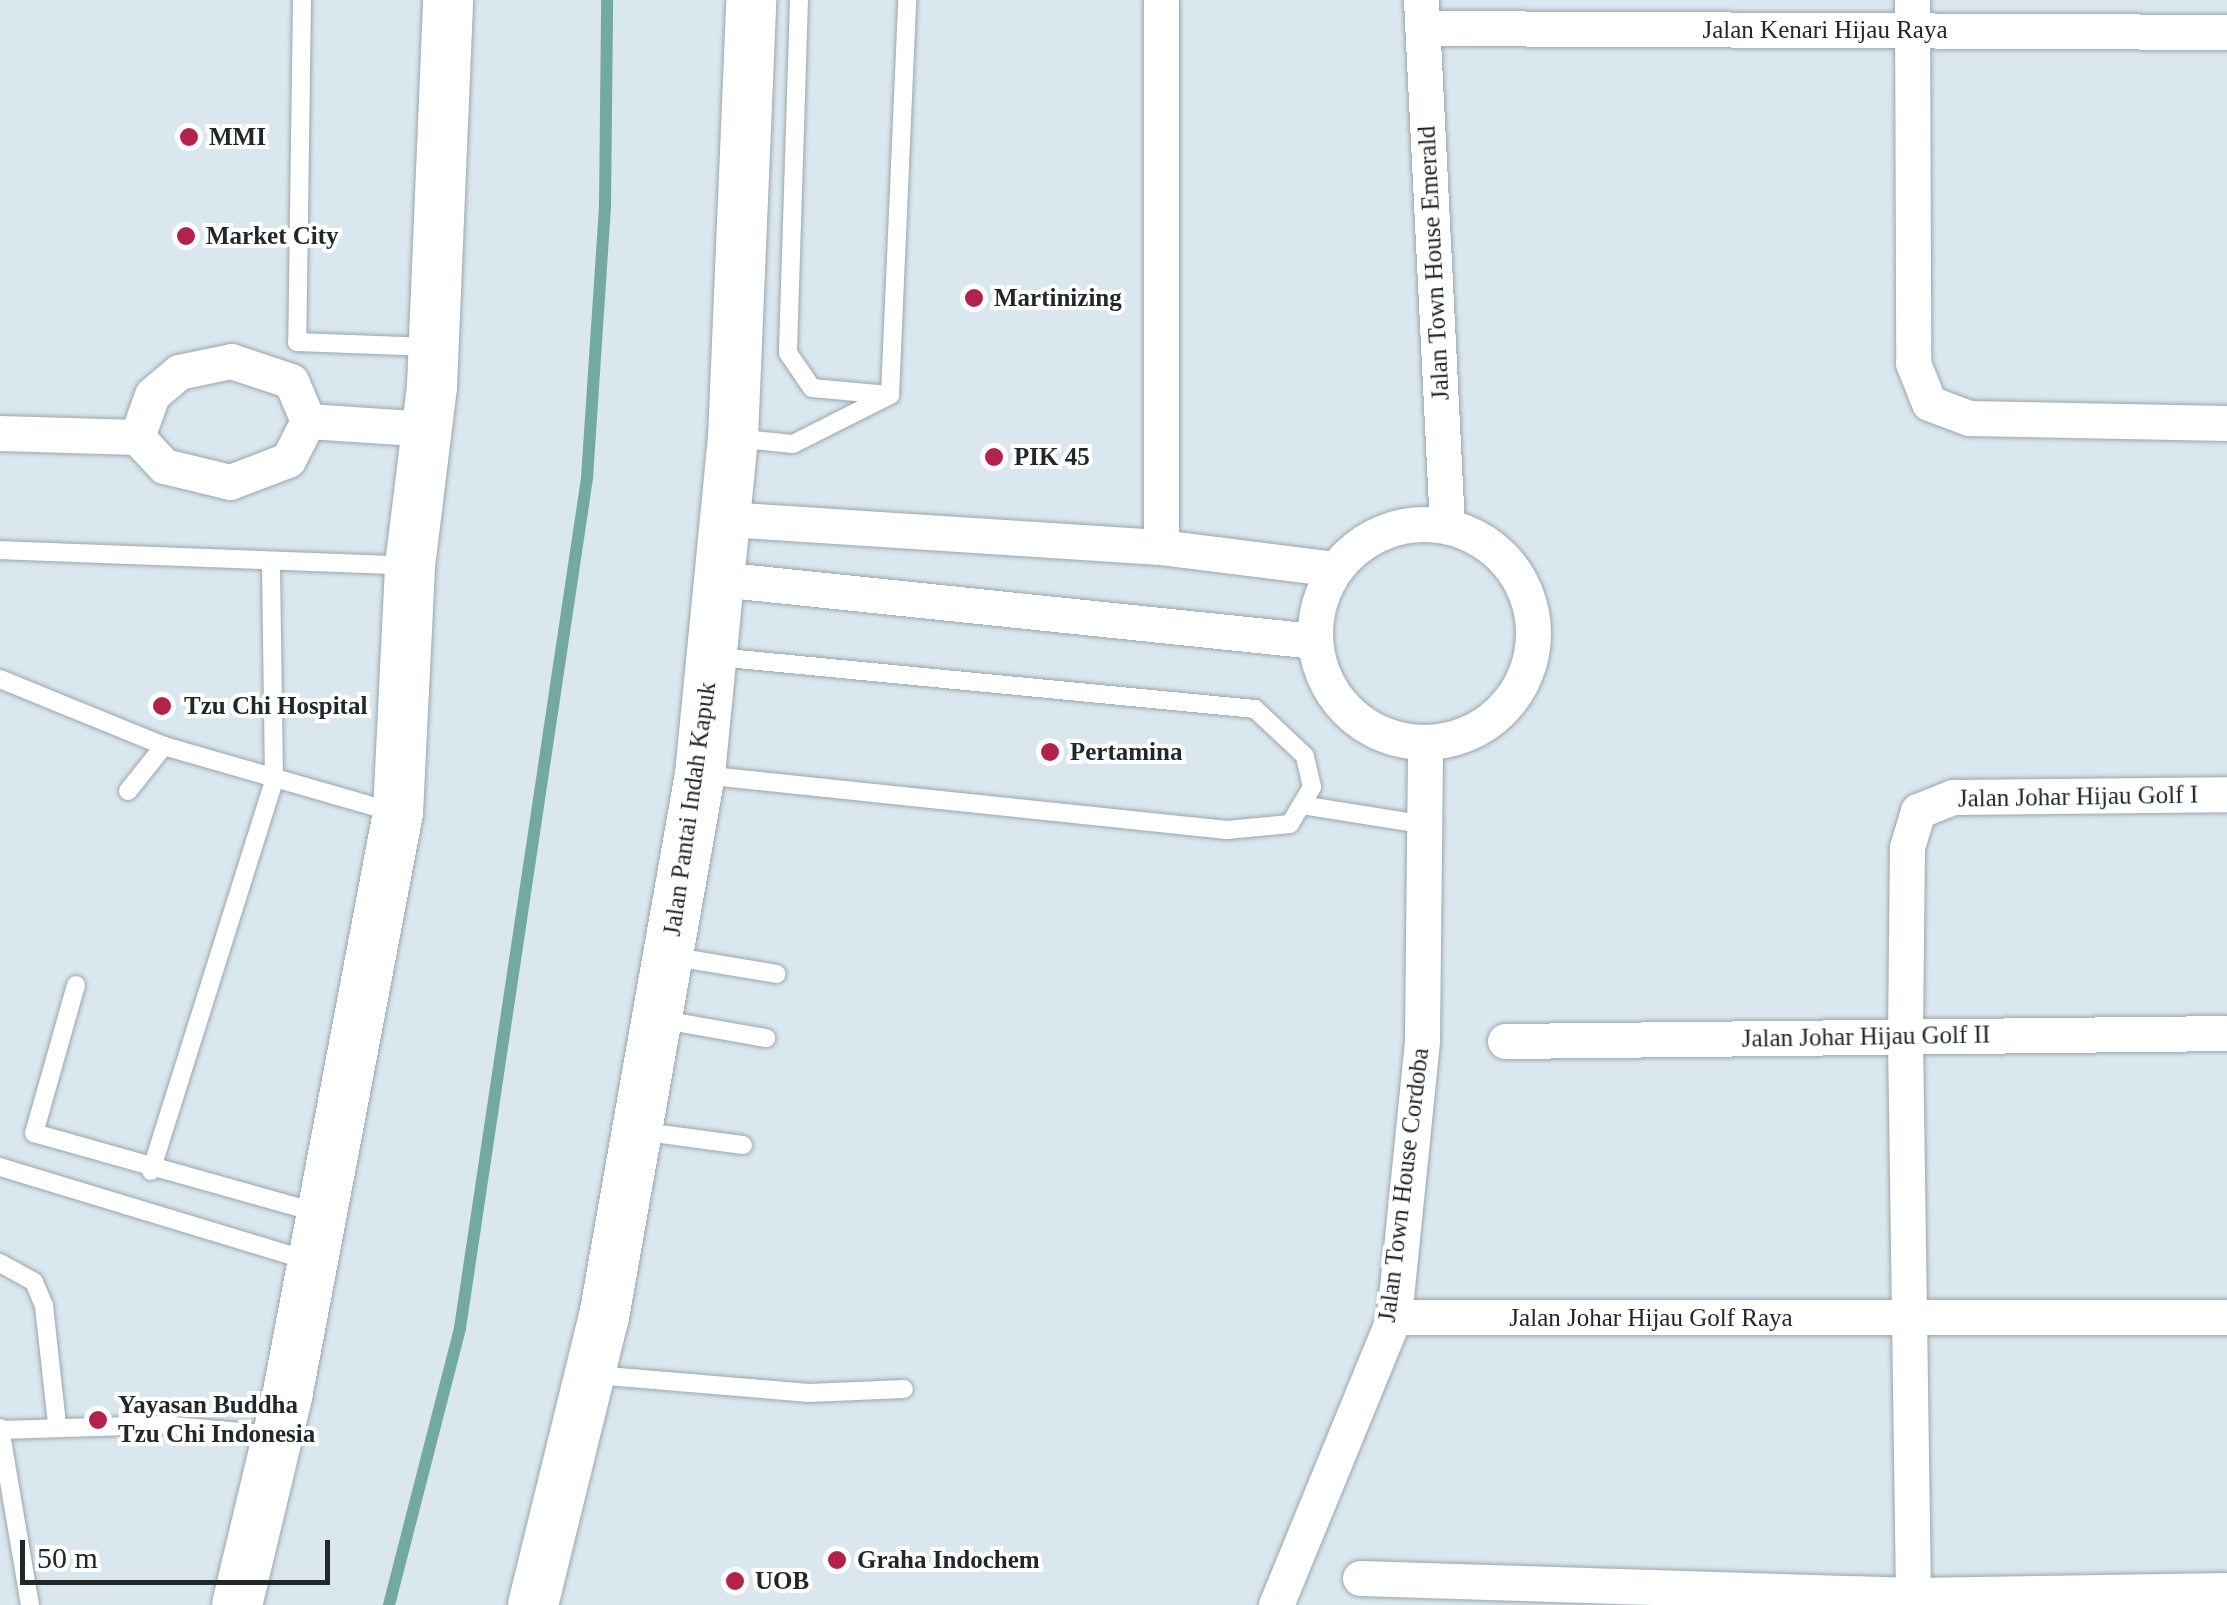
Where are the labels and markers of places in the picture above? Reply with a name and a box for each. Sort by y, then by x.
place label: MMI [209,122,266,152]
marker: MMI [178,126,200,148]
place label: Market City [206,221,339,251]
marker: Market City [175,225,197,247]
place label: Martinizing [994,283,1122,313]
marker: Martinizing [963,287,985,309]
place label: PIK 45 [1014,442,1090,472]
marker: PIK 45 [983,446,1005,468]
place label: Tzu Chi Hospital [184,691,367,721]
marker: Tzu Chi Hospital [149,693,175,719]
place label: Pertamina [1070,737,1182,767]
marker: Pertamina [1039,741,1061,763]
place label: Yayasan Buddha Tzu Chi Indonesia [118,1391,315,1450]
marker: Yayasan Buddha Tzu Chi Indonesia [87,1409,109,1431]
place label: Graha Indochem [857,1545,1040,1575]
marker: Graha Indochem [826,1549,848,1571]
place label: UOB [755,1566,809,1596]
marker: UOB [724,1570,746,1592]

